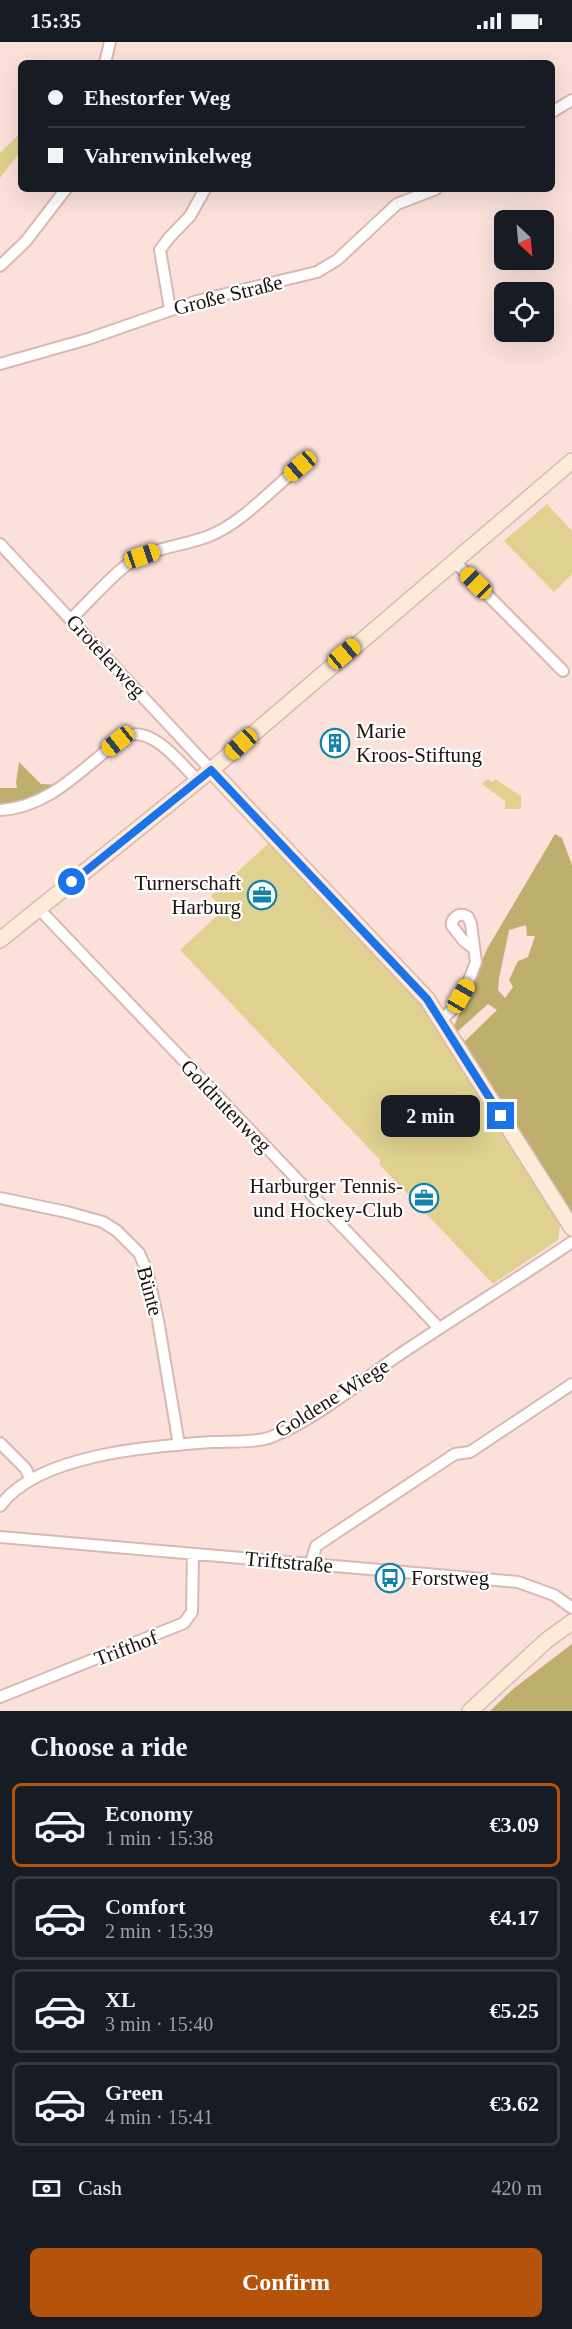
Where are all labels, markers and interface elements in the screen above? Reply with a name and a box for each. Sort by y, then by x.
text: 15:35 [30,8,81,33]
text: Ehestorfer Weg [84,85,230,110]
text: Vahrenwinkelweg [84,143,251,168]
north arrow [494,210,554,270]
map controls [494,210,554,342]
street label: Große Straße [171,270,285,320]
button: locate [494,282,554,342]
car [281,447,319,485]
car [122,542,162,570]
car [457,564,495,602]
street label: Grotelerweg [61,609,151,703]
car [324,636,364,672]
place label: Marie Kroos-Stiftung [356,719,483,767]
car [98,723,138,759]
car [222,725,260,763]
building icon: Marie Kroos-Stiftung [319,727,351,759]
route start [58,868,85,895]
place label: Turnerschaft Harburg [134,871,241,919]
office icon: Turnerschaft Harburg [246,879,278,911]
car [444,976,478,1016]
street label: Goldrutenweg [176,1054,277,1158]
callout: 2 min [381,1095,480,1137]
route end [487,1102,514,1129]
text: 2 min [406,1105,455,1127]
place label: Harburger Tennis- und Hockey-Club [250,1174,403,1222]
office icon: Harburger Tennis- und Hockey-Club [408,1182,440,1214]
street label: Bünte [132,1264,168,1318]
street label: Goldene Wiege [271,1353,393,1443]
street label: Triftstraße [244,1546,334,1578]
bus stop icon: Forstweg [374,1562,406,1594]
place label: Forstweg [411,1566,490,1590]
street label: Trifthof [91,1625,161,1671]
text: Choose a ride [30,1732,188,1762]
icon: car [33,1798,87,1852]
text: Economy [105,1801,193,1826]
text: €3.09 [490,1812,539,1837]
text: 1 min · 15:38 [105,1827,213,1849]
icon: car [33,1891,87,1945]
text: Comfort [105,1894,186,1919]
text: €4.17 [490,1905,539,1930]
text: 2 min · 15:39 [105,1920,213,1942]
icon: car [33,1984,87,2038]
text: XL [105,1987,136,2012]
text: €5.25 [490,1998,539,2023]
text: 3 min · 15:40 [105,2013,213,2035]
icon: car [33,2077,87,2131]
text: Green [105,2080,163,2105]
text: €3.62 [490,2091,539,2116]
text: 4 min · 15:41 [105,2106,213,2128]
icon: cash [30,2172,63,2205]
text: Cash [78,2175,122,2200]
text: 420 m [491,2177,542,2199]
button: Confirm [30,2248,542,2317]

